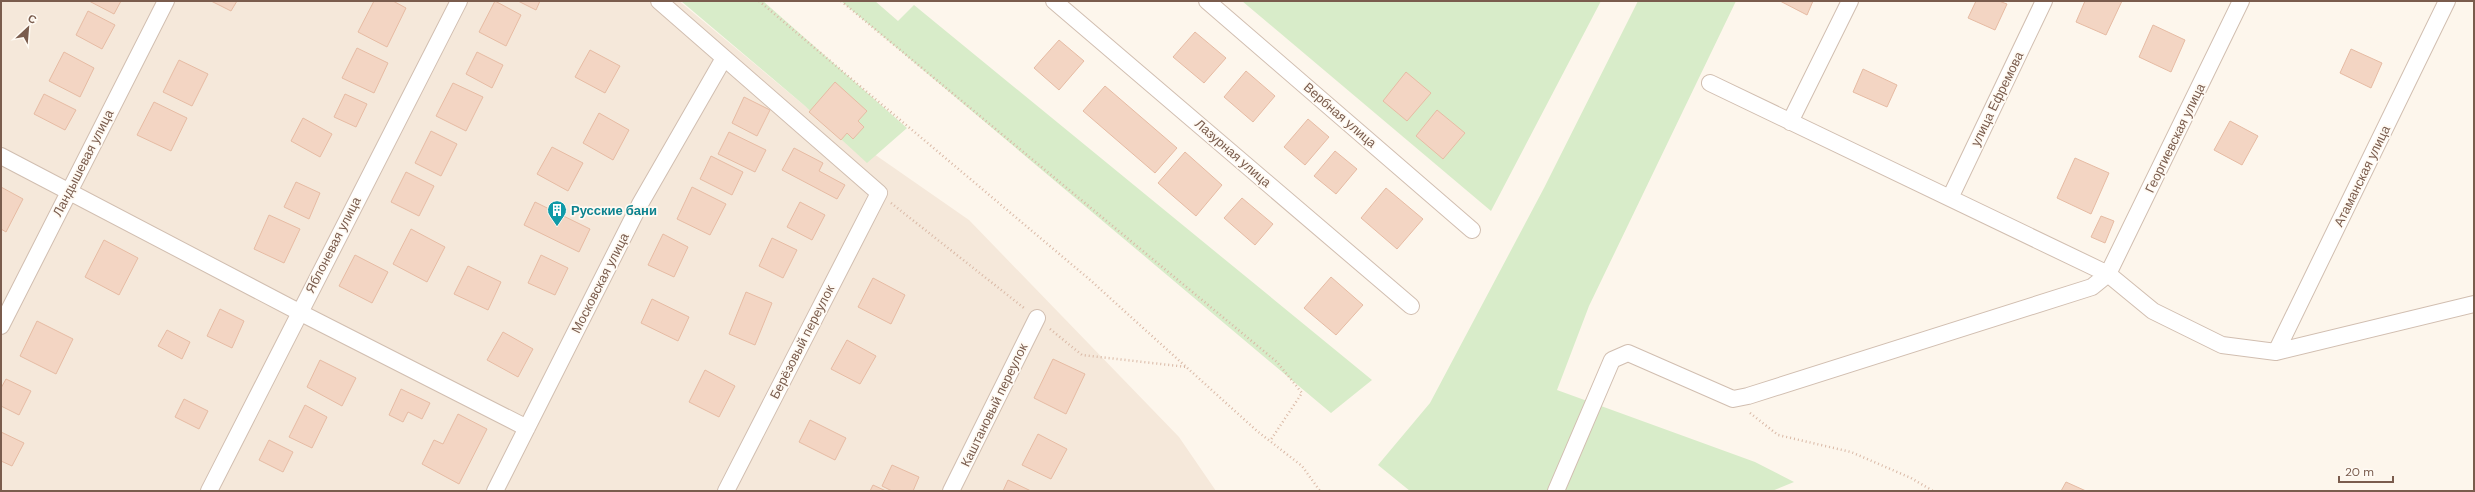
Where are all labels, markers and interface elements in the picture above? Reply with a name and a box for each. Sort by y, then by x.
north arrow [8,8,48,48]
text: С [26,11,39,27]
street label: улица Ефремова [1967,48,2028,149]
street label: Вербная улица [1300,79,1381,152]
street label: Георгиевская улица [2141,80,2209,196]
street label: Ландышевая улица [49,106,118,219]
street label: Лазурная улица [1191,115,1275,191]
street label: Атаманская улица [2330,122,2394,229]
street label: Яблоневая улица [301,193,365,296]
building icon: Русские бани [546,199,568,227]
place label: Русские бани [571,202,657,219]
street label: Московская улица [567,229,633,336]
street label: Берёзовый переулок [766,282,838,402]
street label: Каштановый переулок [957,340,1031,469]
scale bar [2339,458,2393,484]
text: 20 m [2345,464,2374,480]

